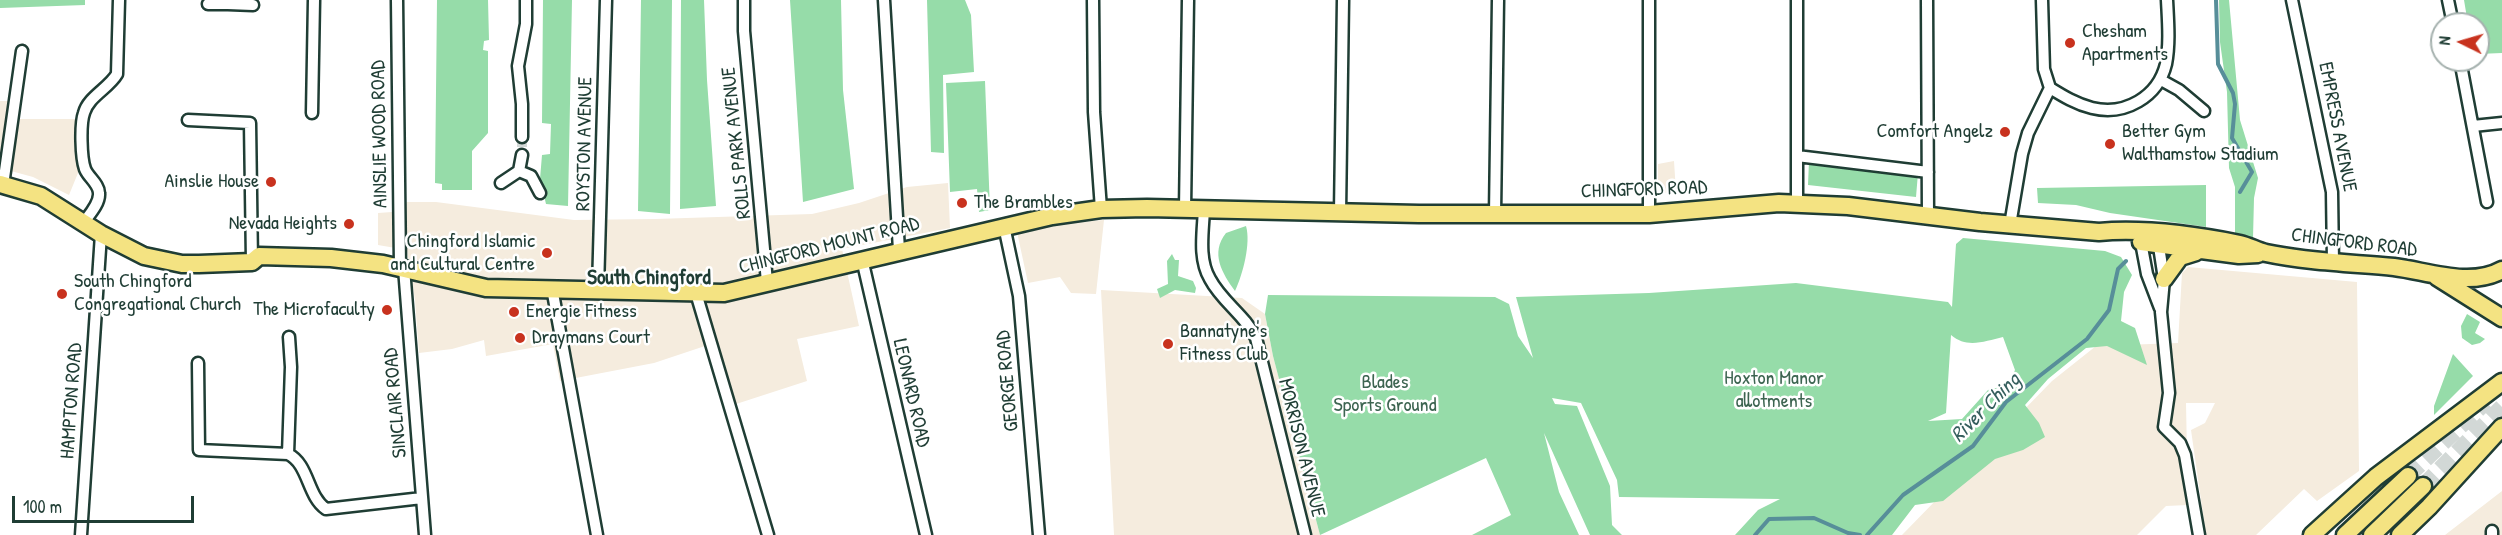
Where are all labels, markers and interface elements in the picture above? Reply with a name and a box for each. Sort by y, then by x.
north arrow [2430,12,2490,72]
place label: Chesham Apartments [2082,20,2168,67]
text: N [2433,35,2455,46]
marker: Chesham Apartments [2063,36,2077,50]
street label: AINSLIE WOOD ROAD [367,60,393,208]
street label: EMPRESS AVENUE [2313,60,2361,194]
street label: ROLLS PARK AVENUE [717,66,757,220]
street label: ROYSTON AVENUE [572,77,598,211]
place label: Comfort Angelz [1876,120,1993,144]
place label: Better Gym Walthamstow Stadium [2122,120,2278,167]
marker: Comfort Angelz [1998,125,2012,139]
marker: Better Gym Walthamstow Stadium [2103,137,2117,151]
place label: Ainslie House [165,170,259,194]
marker: Ainslie House [264,175,278,189]
street label: CHINGFORD ROAD [1580,176,1708,204]
place label: The Brambles [974,191,1073,215]
marker: The Brambles [955,196,969,210]
place label: Nevada Heights [229,212,337,236]
street label: CHINGFORD MOUNT ROAD [736,212,922,280]
marker: Nevada Heights [342,217,356,231]
street label: CHINGFORD ROAD [2290,223,2418,263]
place label: Chingford Islamic and Cultural Centre [391,230,535,277]
marker: Chingford Islamic and Cultural Centre [540,246,554,260]
district label: South Chingford [587,265,711,291]
place label: South Chingford Congregational Church [74,270,241,317]
marker: South Chingford Congregational Church [55,287,69,301]
place label: The Microfaculty [253,298,375,322]
place label: Energie Fitness [526,300,637,324]
marker: The Microfaculty [380,303,394,317]
marker: Energie Fitness [507,305,521,319]
place label: Bannatyne's Fitness Club [1180,320,1268,367]
place label: Draymans Court [532,326,650,350]
street label: GEORGE ROAD [992,330,1024,432]
marker: Draymans Court [513,331,527,345]
street label: LEONARD ROAD [887,336,935,450]
marker: Bannatyne's Fitness Club [1161,337,1175,351]
street label: HAMPTON ROAD [56,342,88,460]
street label: SINCLAIR ROAD [379,347,413,459]
park label: Hoxton Manor allotments [1724,367,1824,414]
water label: River Ching [1946,368,2026,448]
park label: Blades Sports Ground [1334,371,1436,418]
street label: MORRISON AVENUE [1272,376,1330,520]
scale bar [15,484,196,522]
text: 100 m [23,494,62,519]

